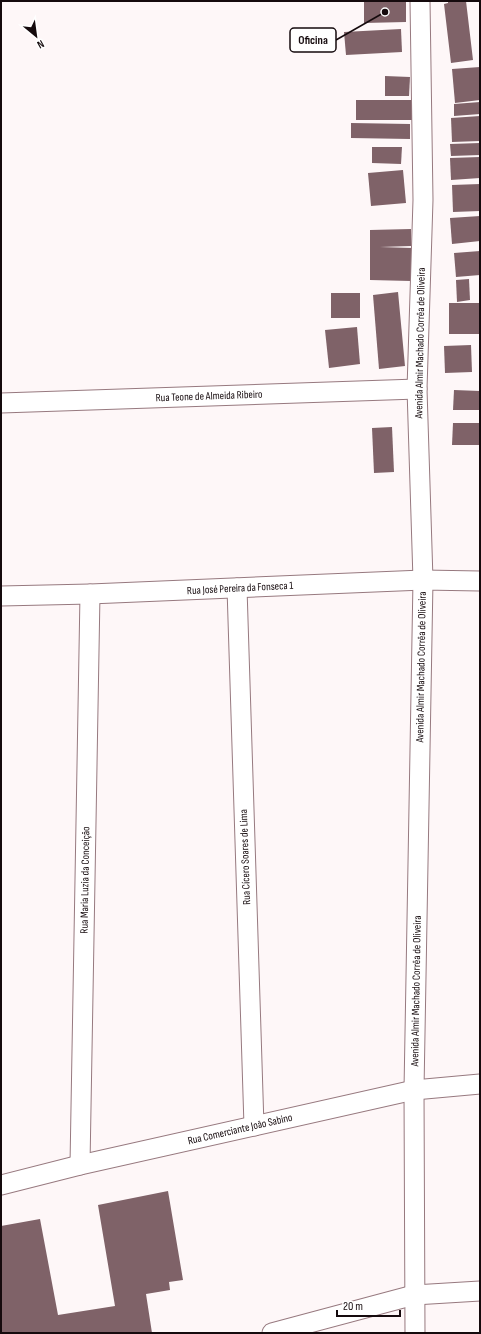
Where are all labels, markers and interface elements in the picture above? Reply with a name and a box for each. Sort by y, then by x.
north arrow [16,16,56,56]
callout: Oficina [290,28,336,52]
text: Oficina [298,33,328,48]
text: N [35,37,46,51]
street label: Avenida Almir Machado Corrêa de Oliveira [412,267,428,420]
street label: Rua Teone de Almeida Ribeiro [155,388,263,404]
street label: Rua José Pereira da Fonseca 1 [187,579,294,597]
street label: Avenida Almir Machado Corrêa de Oliveira [413,591,429,744]
street label: Rua Cícero Soares de Lima [237,809,253,905]
street label: Rua Maria Luzia da Conceição [78,826,92,934]
street label: Avenida Almir Machado Corrêa de Oliveira [408,915,424,1068]
street label: Rua Comerciante João Sabino [186,1111,294,1147]
scale bar [337,1292,400,1318]
text: 20 m [343,1299,363,1314]

